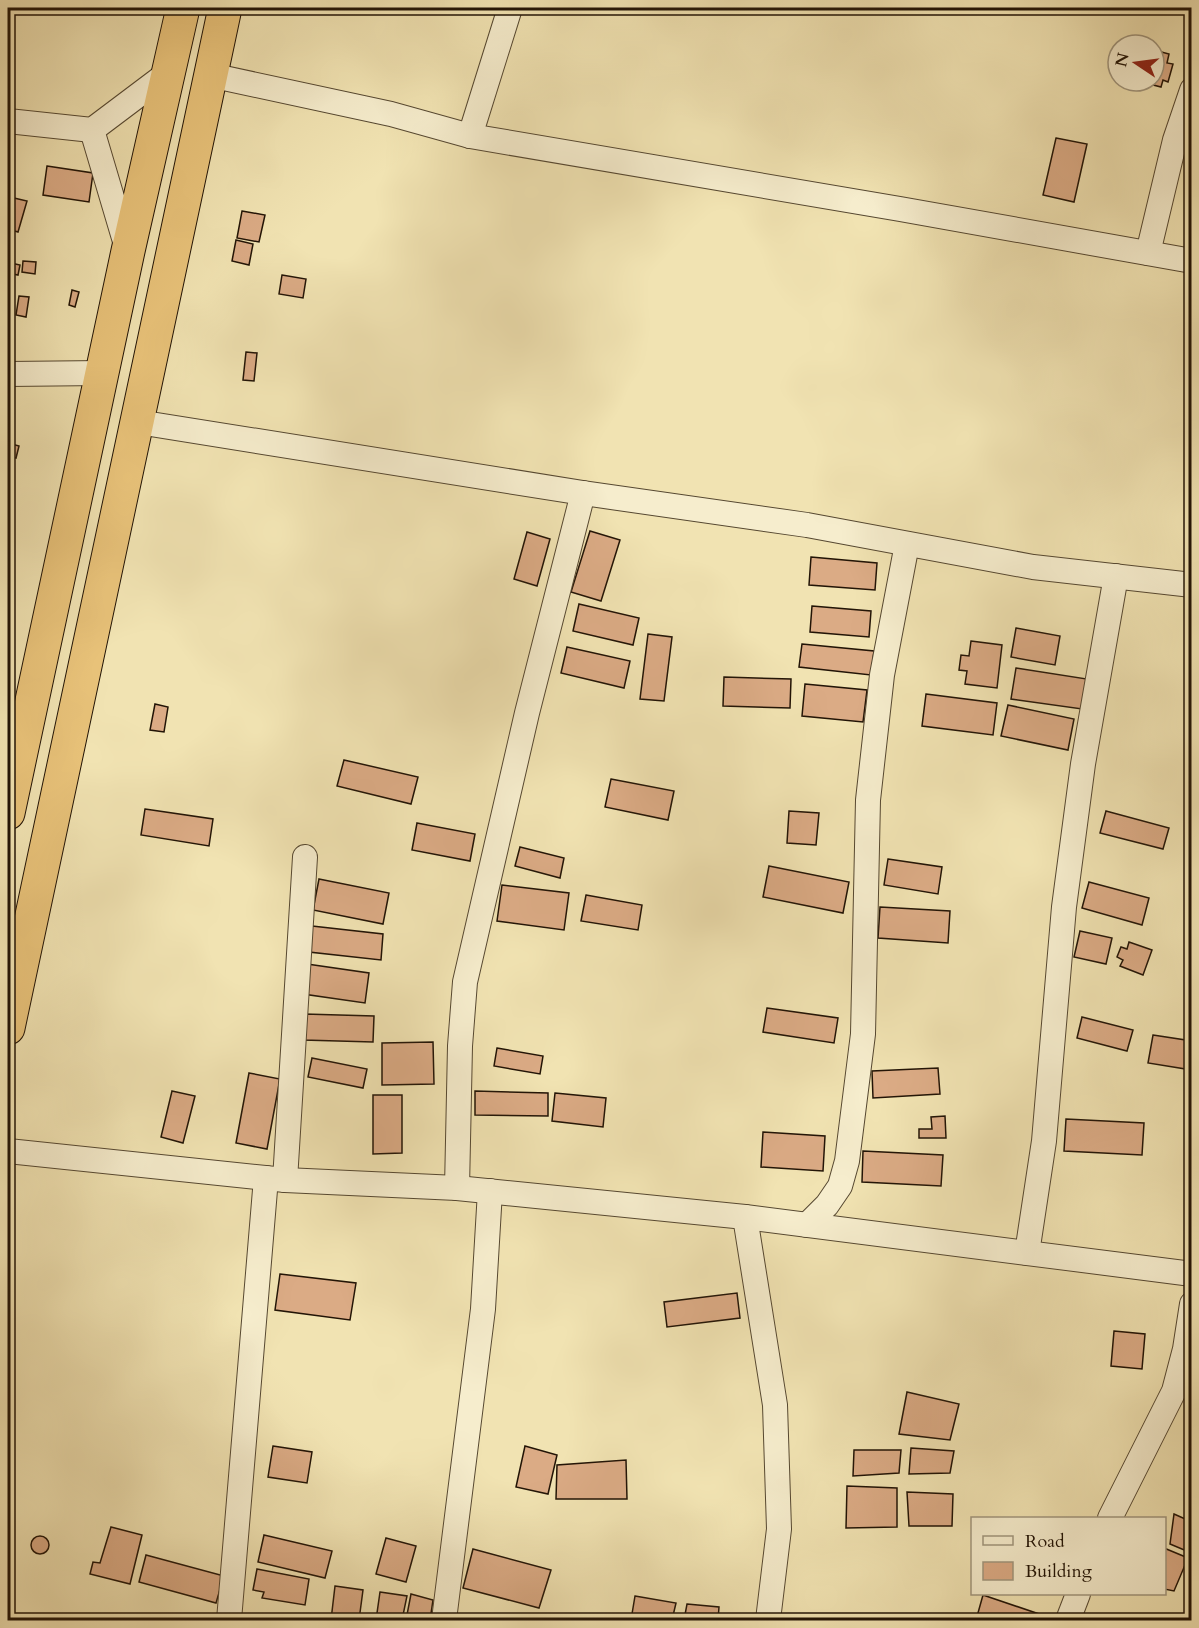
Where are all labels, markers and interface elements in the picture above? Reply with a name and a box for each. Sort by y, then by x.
north arrow [1106,33,1166,93]
text: N [1110,51,1135,69]
legend [971,1517,1166,1595]
text: Road [1025,1529,1065,1554]
text: Building [1025,1559,1093,1584]

